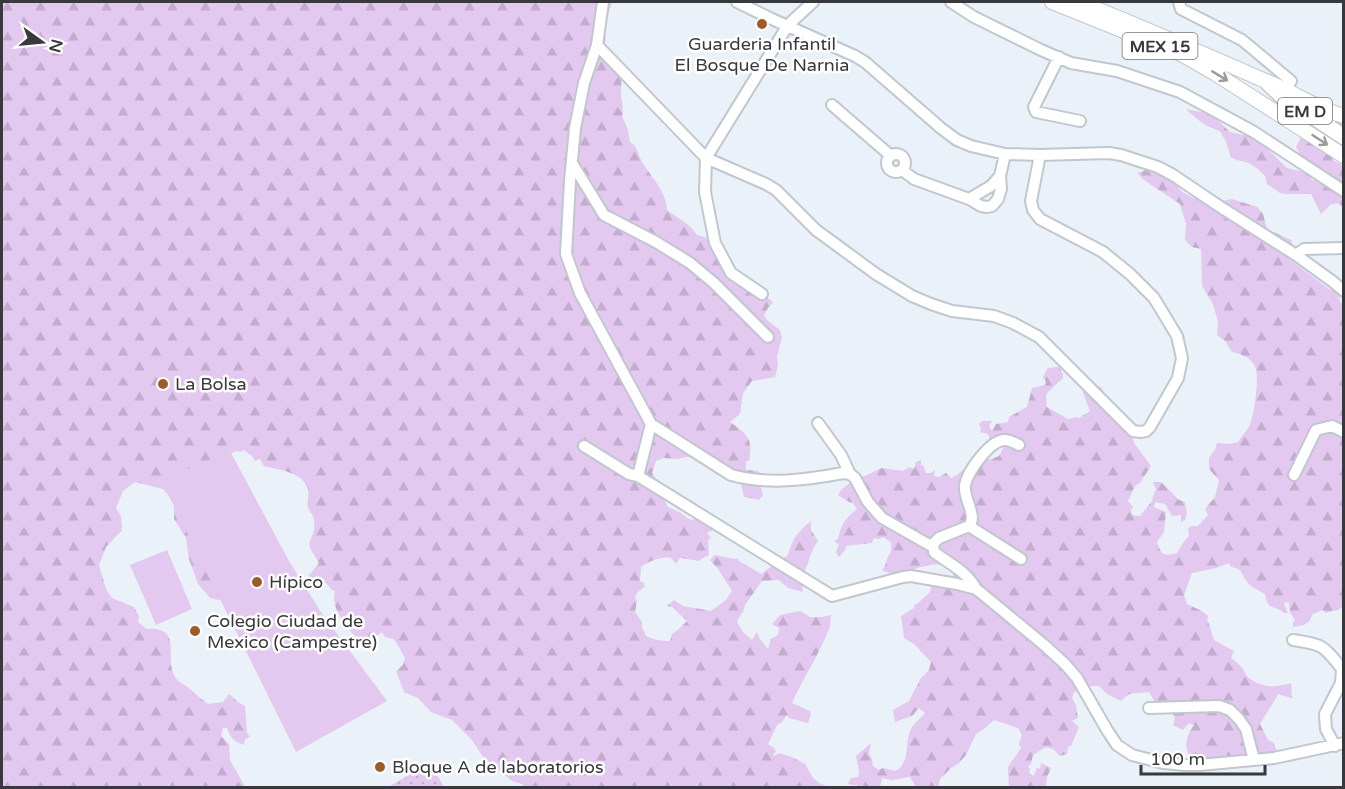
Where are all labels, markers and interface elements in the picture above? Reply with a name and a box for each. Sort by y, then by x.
north arrow [12,12,72,72]
marker: Guarderia Infantil El Bosque De Narnia [755,17,769,31]
place label: Guarderia Infantil El Bosque De Narnia [675,33,849,76]
road number: MEX 15 [1122,33,1198,59]
text: N [44,37,67,54]
one-way arrow [1211,71,1228,83]
road number: EM D [1278,98,1332,124]
one-way arrow [1311,135,1328,147]
place label: La Bolsa [175,373,247,395]
marker: La Bolsa [156,377,170,391]
place label: Hípico [269,571,323,593]
marker: Hípico [250,575,264,589]
place label: Colegio Ciudad de Mexico (Campestre) [207,610,377,653]
marker: Colegio Ciudad de Mexico (Campestre) [188,624,202,638]
scale bar [1141,738,1266,776]
text: 100 m [1150,748,1205,770]
place label: Bloque A de laboratorios [392,756,604,778]
marker: Bloque A de laboratorios [373,760,387,774]

